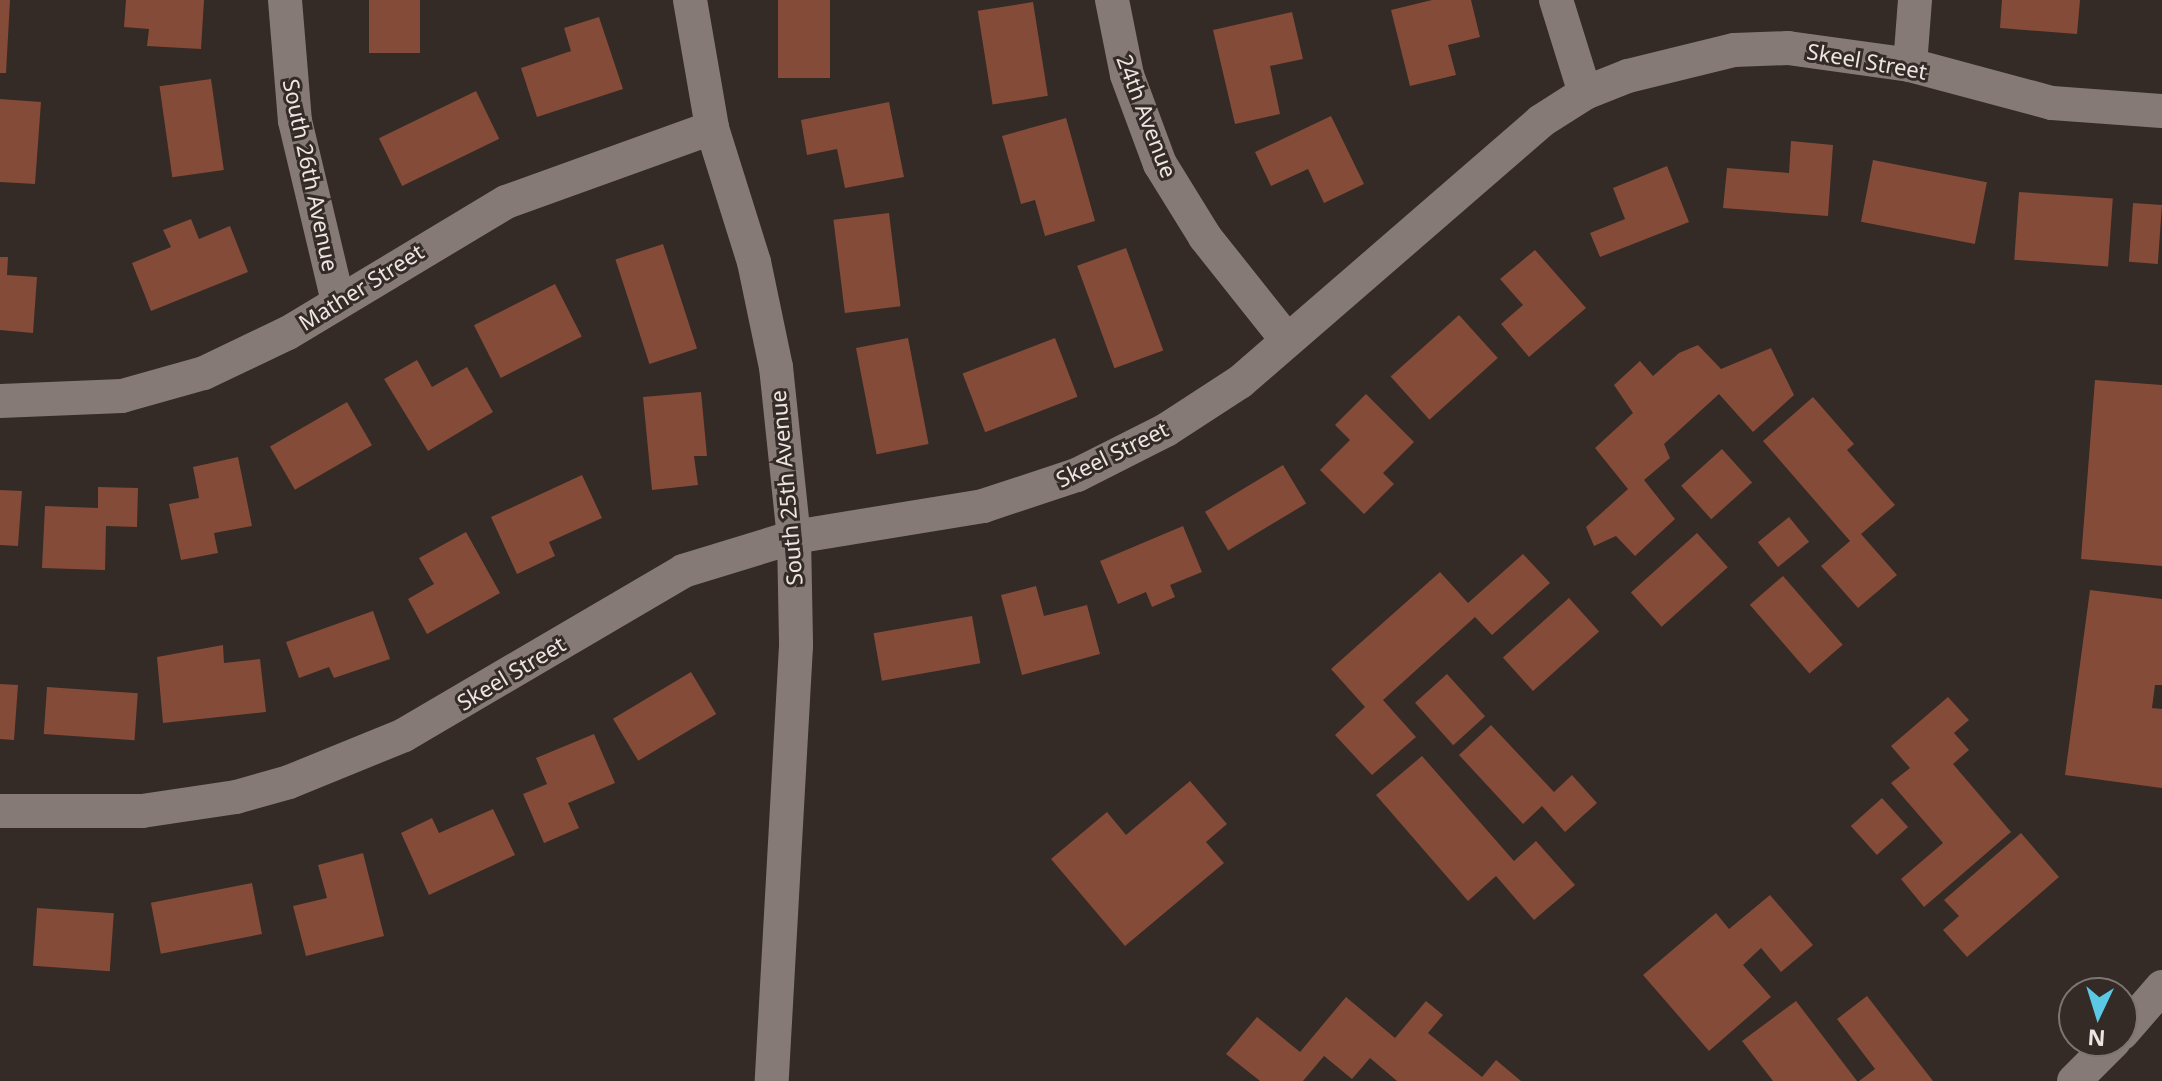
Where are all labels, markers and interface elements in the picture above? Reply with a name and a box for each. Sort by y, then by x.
street label: Skeel Street [1805,37,1929,85]
street label: 24th Avenue [1111,51,1183,181]
street label: South 26th Avenue [278,76,344,274]
street label: Mather Street [294,238,428,336]
street label: South 25th Avenue [764,389,808,587]
street label: Skeel Street [1052,416,1172,492]
street label: Skeel Street [452,630,570,716]
north arrow [2058,977,2138,1057]
text: N [2087,1023,2106,1055]

